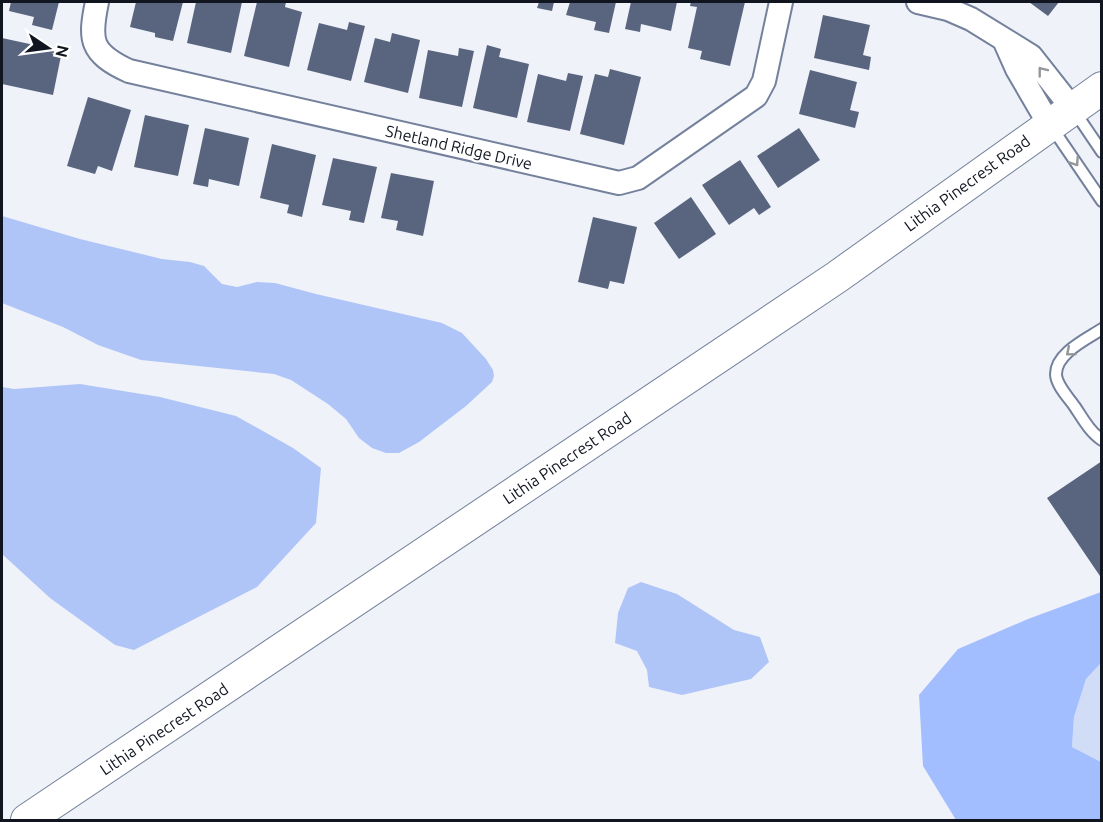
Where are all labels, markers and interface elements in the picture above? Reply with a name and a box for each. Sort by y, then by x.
north arrow [18,18,78,78]
text: N [53,44,73,59]
one-way arrow [1039,66,1050,77]
street label: Shetland Ridge Drive [384,121,534,173]
street label: Lithia Pinecrest Road [901,131,1033,235]
one-way arrow [1068,156,1079,167]
one-way arrow [1066,345,1077,356]
street label: Lithia Pinecrest Road [499,408,635,508]
street label: Lithia Pinecrest Road [96,679,232,779]

